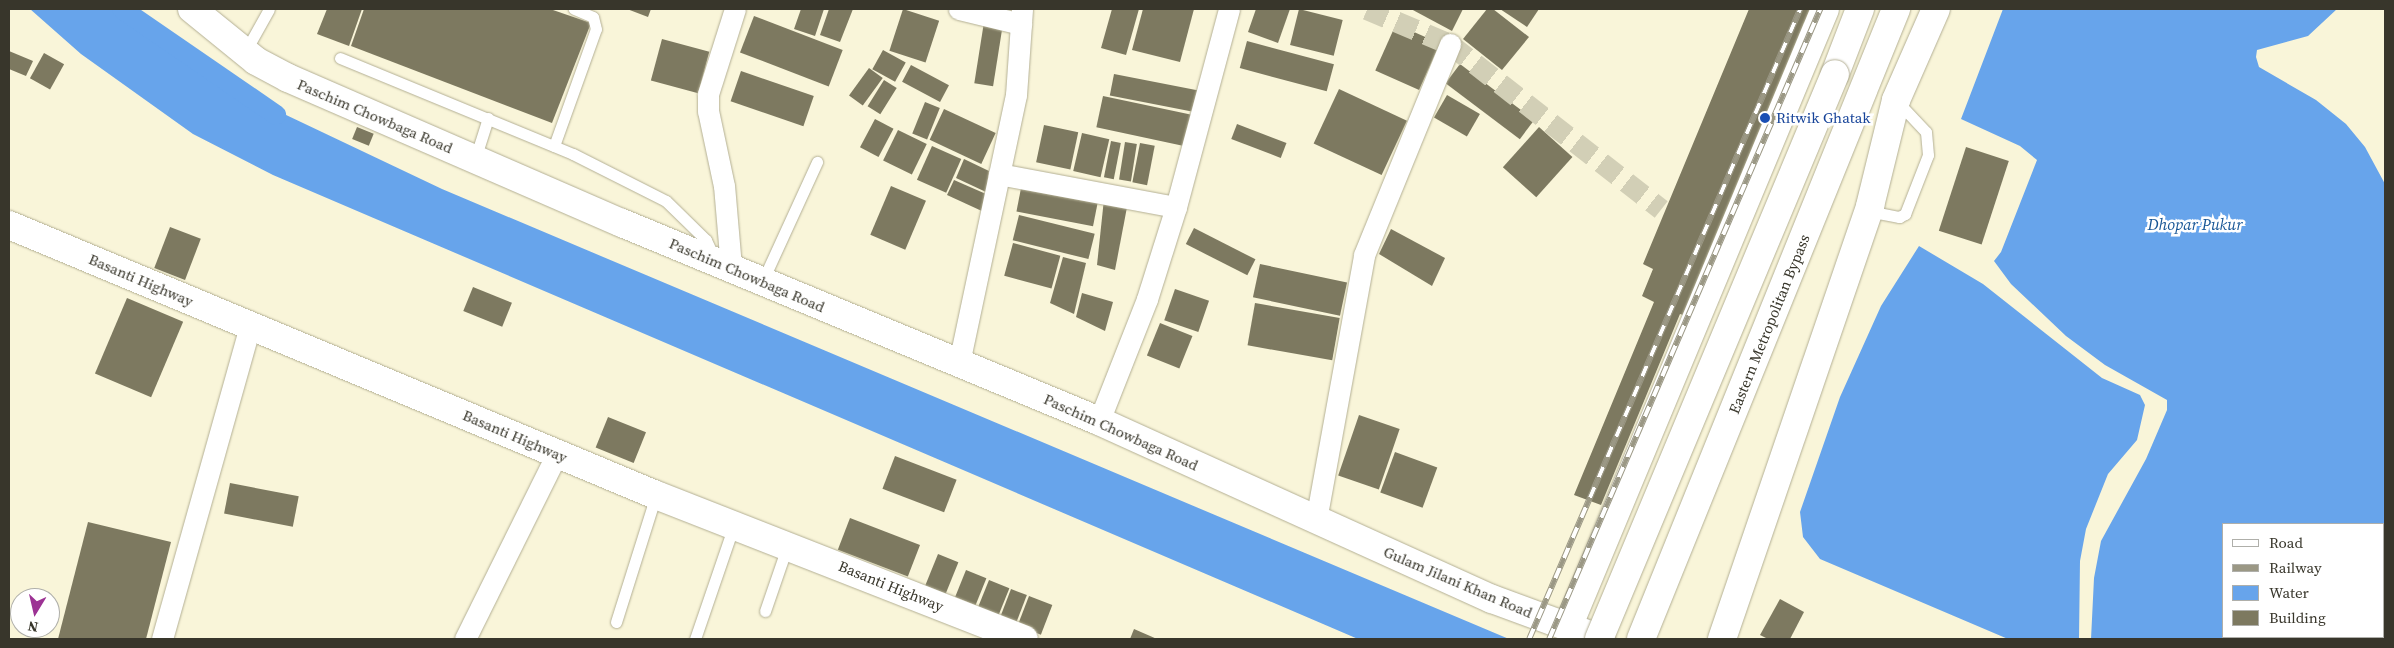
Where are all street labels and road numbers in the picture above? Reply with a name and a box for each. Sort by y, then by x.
street label: Paschim Chowbaga Road [295,75,455,157]
street label: Eastern Metropolitan Bypass [1725,232,1813,416]
street label: Paschim Chowbaga Road [667,234,827,316]
street label: Basanti Highway [86,250,196,310]
street label: Paschim Chowbaga Road [1041,390,1201,474]
street label: Basanti Highway [460,406,570,466]
street label: Gulam Jilani Khan Road [1381,542,1535,622]
street label: Basanti Highway [836,557,946,615]

